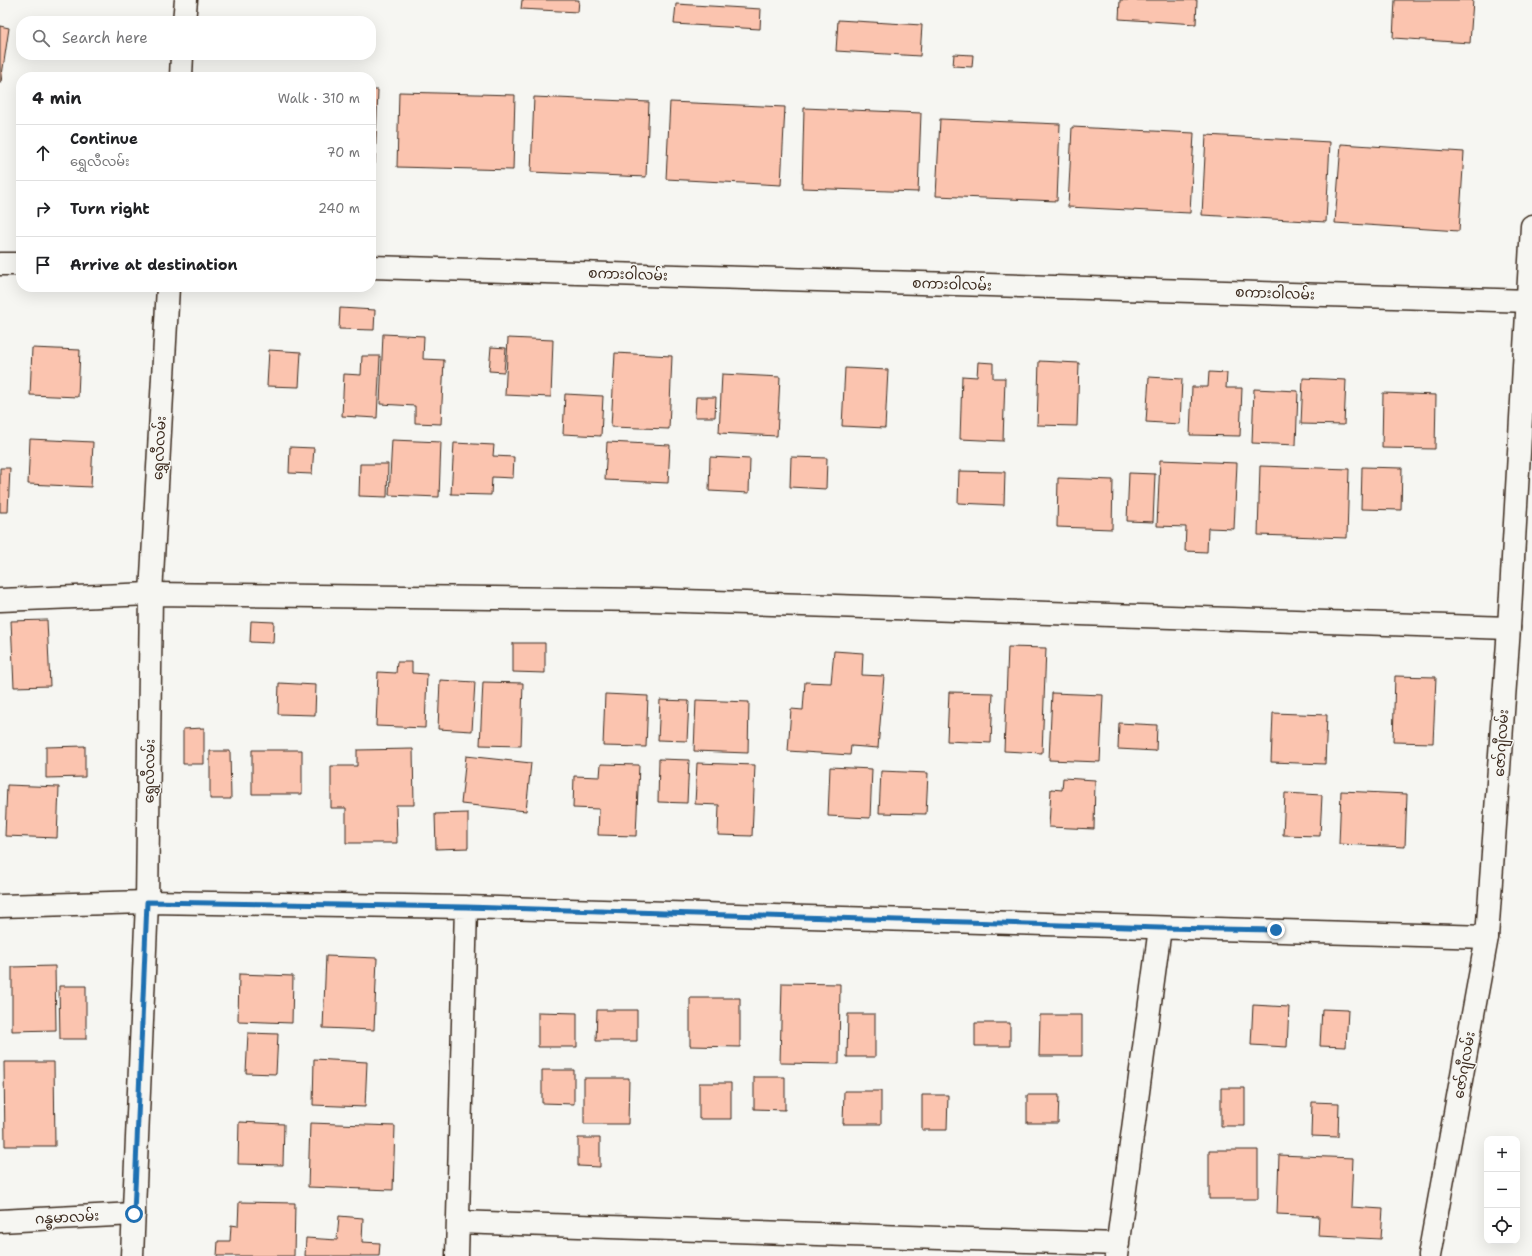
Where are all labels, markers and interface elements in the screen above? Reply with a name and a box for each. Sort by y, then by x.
search box [16,16,376,60]
icon: search [30,27,52,49]
text: Search here [62,28,148,48]
text: 4 min [32,87,82,109]
text: Walk · 310 m [278,90,360,107]
text: Continue [70,129,138,149]
icon: ahead [32,142,54,164]
text: 70 m [326,144,360,161]
text: ရွှေလီလမ်း [70,153,130,170]
icon: right [32,198,54,220]
text: Turn right [70,199,150,219]
text: 240 m [318,200,360,217]
icon: arrive [32,254,54,276]
text: Arrive at destination [70,255,238,275]
street label: စကားဝါလမ်း [588,263,668,284]
street label: စကားဝါလမ်း [912,273,992,294]
street label: စကားဝါလမ်း [1235,282,1315,303]
street label: ရွှေလီလမ်း [147,415,173,481]
street label: ဇော်ဂျီလမ်း [1489,709,1515,778]
street label: ရွှေလီလမ်း [138,739,162,803]
route end [1267,921,1285,939]
street label: ဇော်ဂျီလမ်း [1448,1030,1482,1100]
map controls [1484,1136,1520,1244]
button: + [1484,1136,1520,1172]
button: − [1484,1172,1520,1208]
street label: ဂန္ဓမာလမ်း [34,1205,100,1231]
route start [125,1205,143,1223]
button: locate [1484,1208,1520,1244]

